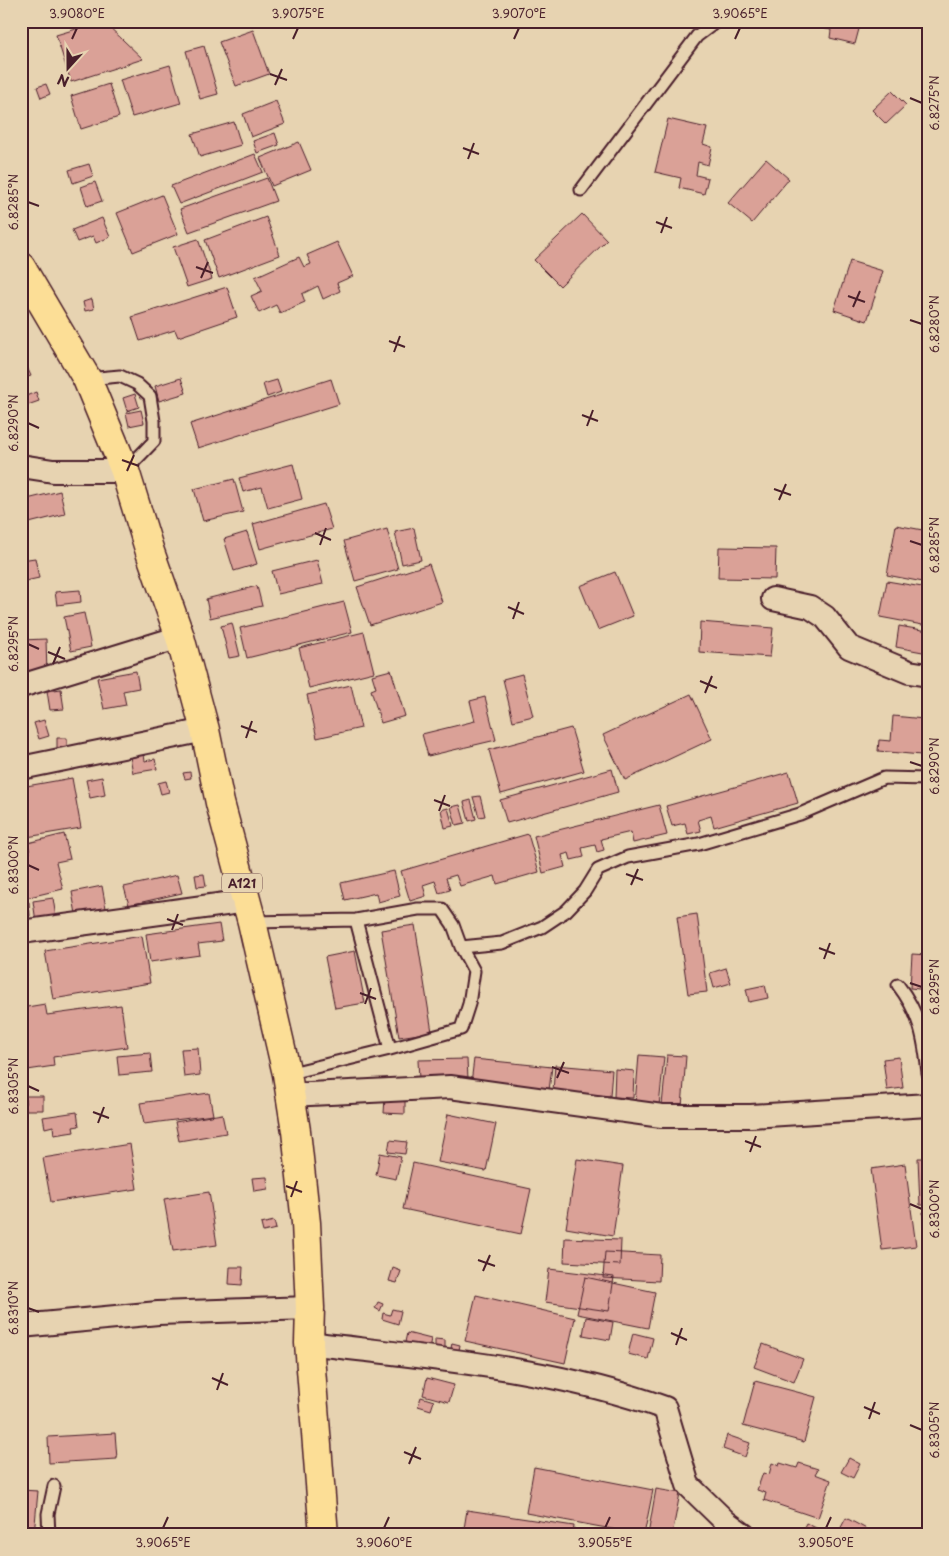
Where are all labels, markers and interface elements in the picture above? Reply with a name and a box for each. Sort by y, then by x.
text: 3.9080°E [49,4,105,22]
text: 3.9075°E [271,4,325,22]
text: 3.9070°E [492,4,546,22]
text: 3.9065°E [712,4,768,22]
north arrow [42,42,92,92]
text: N [54,69,72,92]
text: 6.8275°N [925,75,943,131]
text: 6.8285°N [4,174,22,230]
text: 6.8280°N [925,295,943,353]
text: 6.8290°N [4,394,22,452]
text: 6.8285°N [925,517,943,573]
text: 6.8295°N [4,616,22,672]
text: 6.8290°N [925,737,943,795]
text: 6.8300°N [4,836,22,894]
road number: A121 [222,874,262,892]
text: 6.8295°N [925,959,943,1015]
text: 6.8305°N [4,1058,22,1114]
text: 6.8300°N [925,1180,943,1238]
text: 6.8310°N [4,1281,22,1335]
text: 6.8305°N [925,1402,943,1458]
text: 3.9065°E [135,1533,191,1551]
text: 3.9060°E [356,1533,412,1551]
text: 3.9055°E [577,1533,633,1551]
text: 3.9050°E [798,1533,854,1551]

